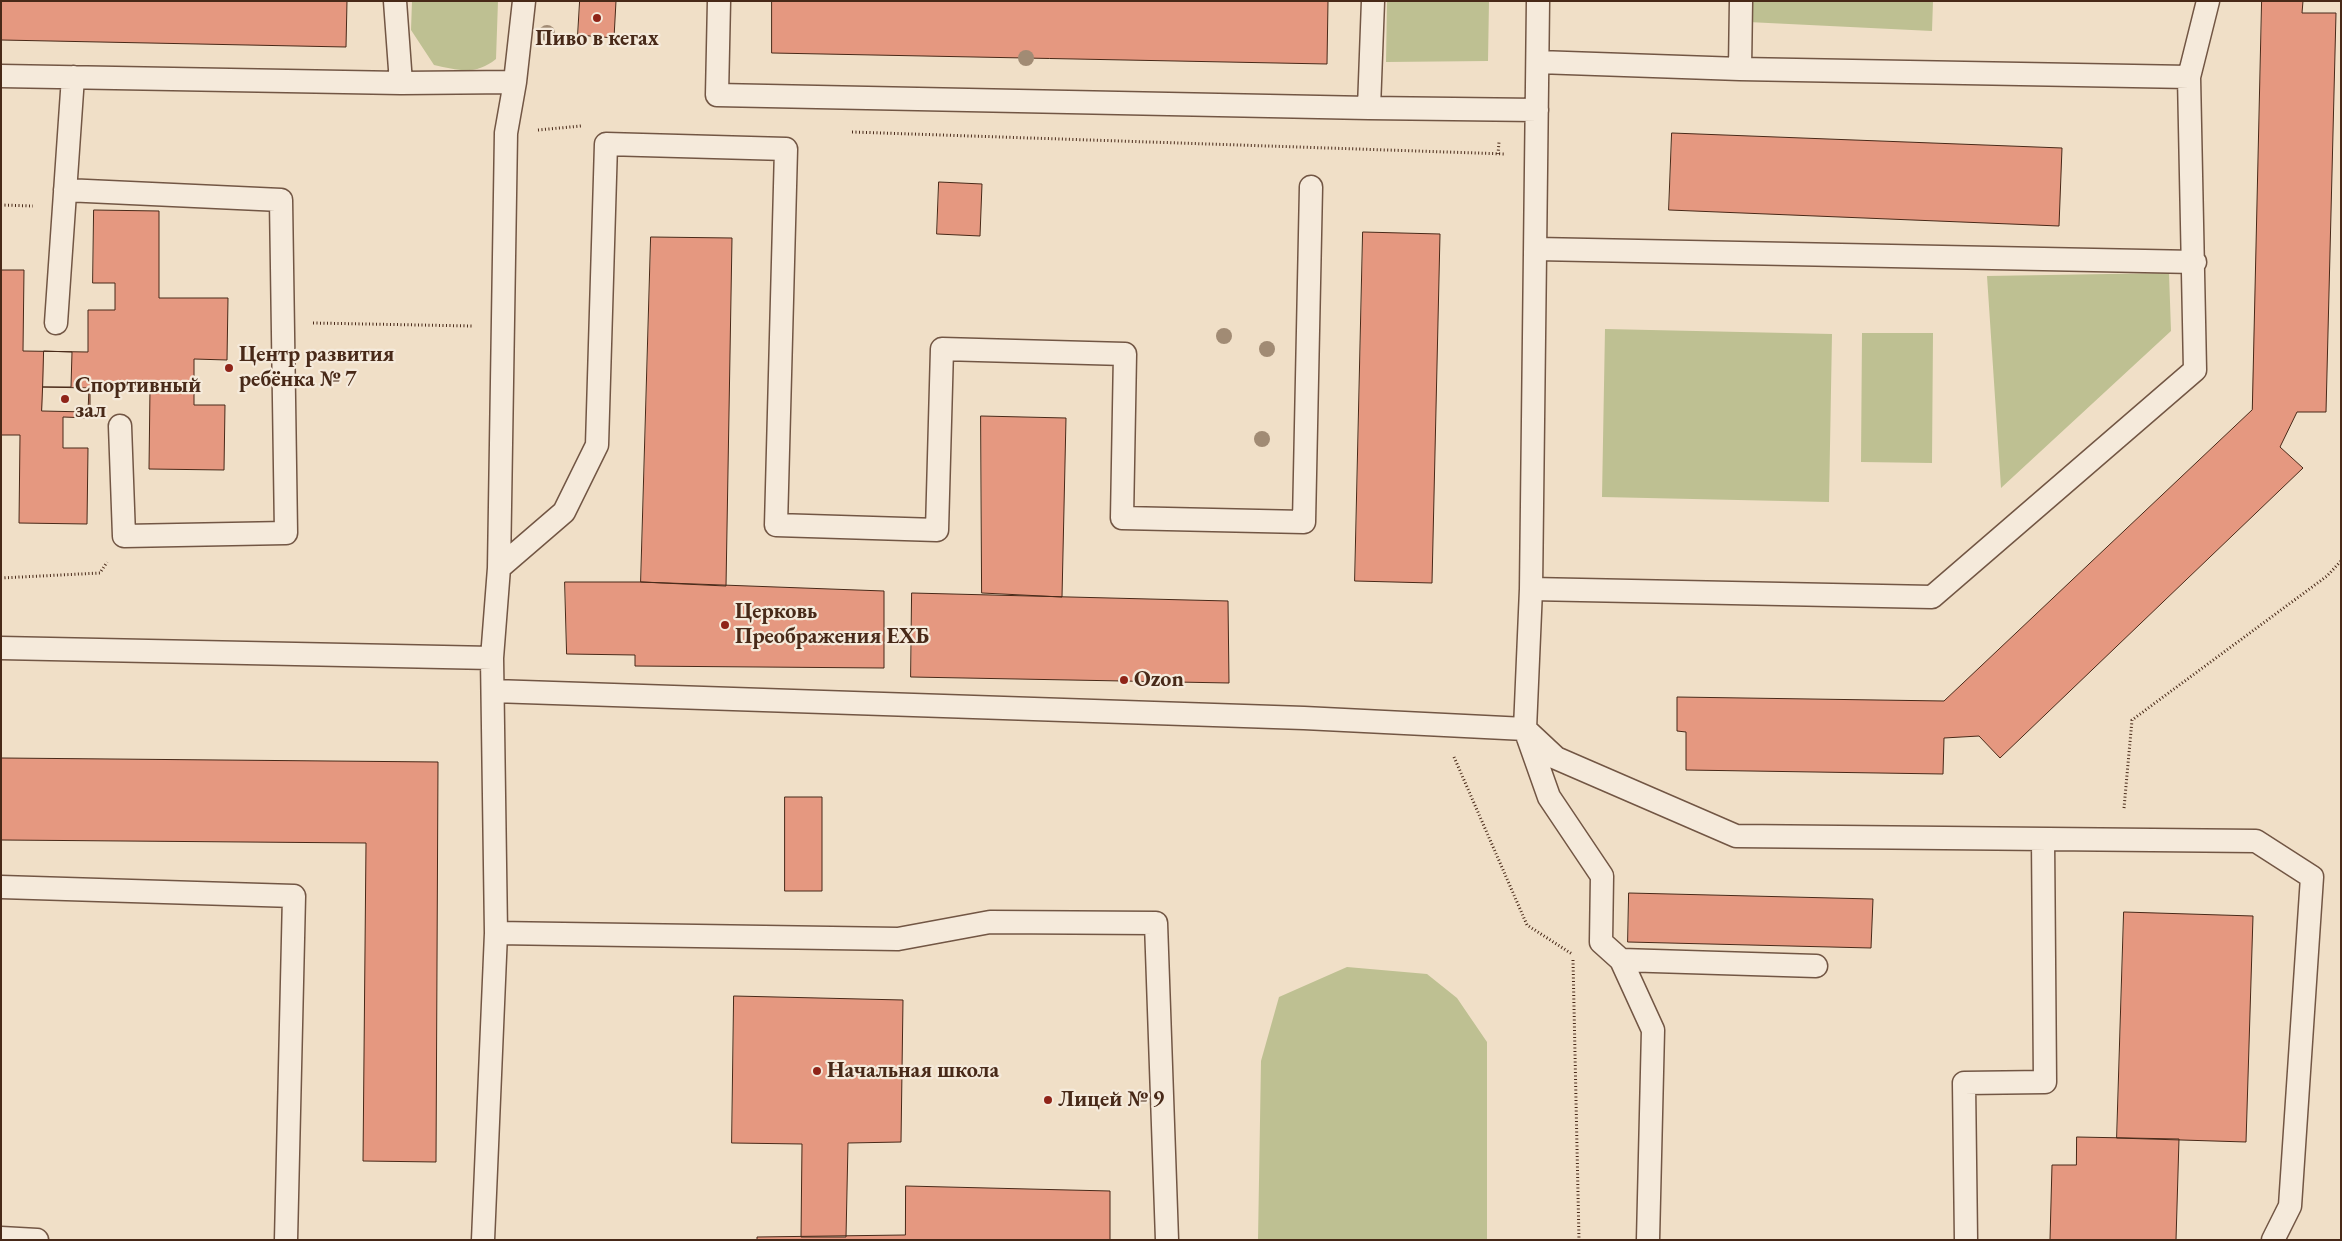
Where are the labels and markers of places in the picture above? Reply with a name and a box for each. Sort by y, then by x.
marker: Пиво в кегах [591,12,603,24]
place label: Пиво в кегах [535,26,659,52]
place label: Центр развития ребёнка № 7 [239,342,394,394]
marker: Центр развития ребёнка № 7 [223,362,235,374]
place label: Спортивный зал [75,373,201,424]
marker: Спортивный зал [59,393,71,405]
place label: Церковь Преображения ЕХБ [735,599,929,650]
marker: Церковь Преображения ЕХБ [719,619,731,631]
place label: Ozon [1134,667,1184,693]
marker: Ozon [1118,674,1130,686]
place label: Начальная школа [827,1058,999,1084]
marker: Начальная школа [811,1065,823,1077]
place label: Лицей № 9 [1058,1087,1164,1113]
marker: Лицей № 9 [1042,1094,1054,1106]

